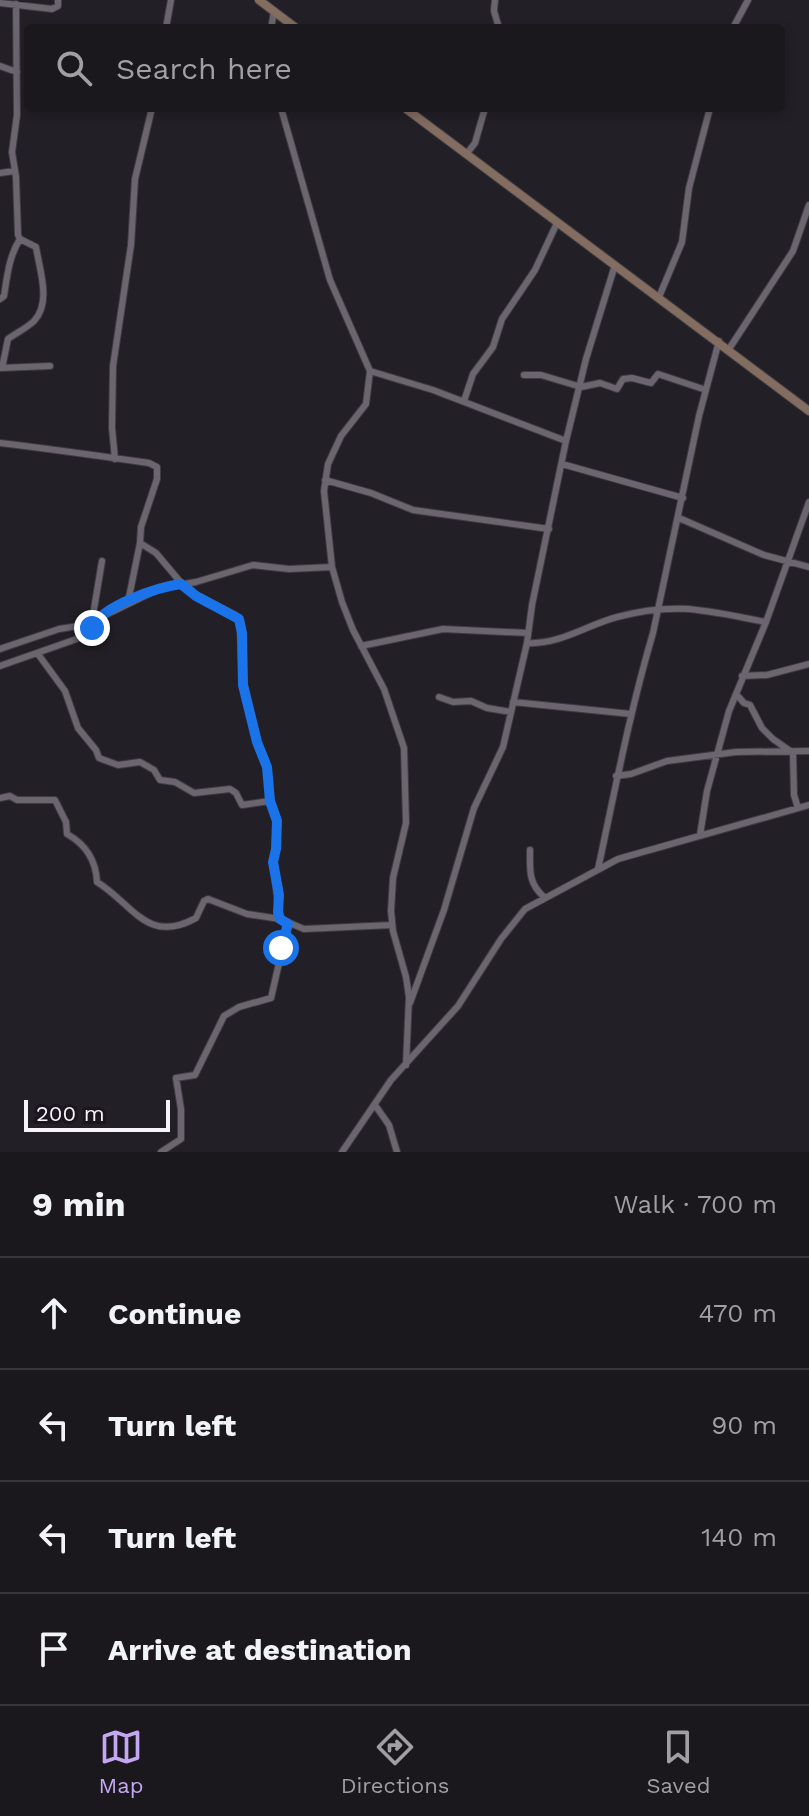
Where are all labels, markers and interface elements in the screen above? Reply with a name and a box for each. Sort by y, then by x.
search box [24,24,785,112]
icon: search [52,46,96,90]
text: Search here [116,51,292,86]
route end [74,610,110,646]
route start [263,930,299,966]
scale bar [24,1096,170,1132]
text: 200 m [36,1101,105,1126]
text: 9 min [32,1184,126,1224]
text: Walk · 700 m [614,1189,777,1219]
icon: ahead [32,1291,76,1335]
text: Continue [108,1296,241,1331]
text: 470 m [699,1298,777,1328]
icon: left [32,1403,76,1447]
text: Turn left [108,1408,236,1443]
text: 90 m [711,1410,777,1440]
icon: left [32,1515,76,1559]
text: Turn left [108,1520,236,1555]
text: 140 m [701,1522,777,1552]
icon: arrive [32,1627,76,1671]
text: Arrive at destination [108,1632,412,1667]
tab: Map [99,1725,143,1798]
tab: Directions [341,1725,449,1798]
tab: Saved [647,1725,710,1798]

